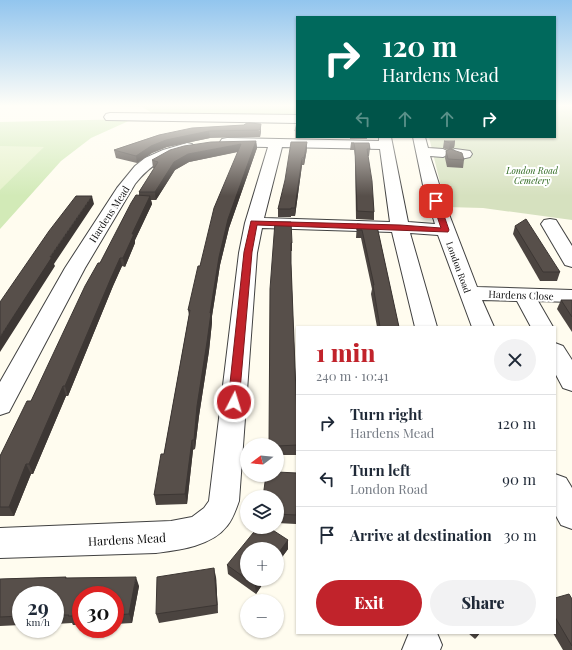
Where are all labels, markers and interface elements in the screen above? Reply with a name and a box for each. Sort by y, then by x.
text: 120 m [382,27,457,64]
icon: right [316,32,368,84]
text: Hardens Mead [382,63,499,87]
icon: left [352,108,374,130]
icon: ahead [394,108,416,130]
icon: ahead [436,108,458,130]
icon: right [478,108,500,130]
park label: London Road Cemetery [505,164,559,186]
street label: Hardens Mead [85,183,133,245]
pin [419,184,453,218]
icon: arrive [425,190,447,212]
street label: London Road [444,240,474,295]
street label: Hardens Close [488,287,554,303]
text: 1 min [316,336,375,368]
button: close [494,339,536,381]
text: 240 m · 10:41 [316,367,388,384]
position arrow [213,381,255,423]
text: Turn right [350,404,423,424]
icon: right [316,412,338,434]
text: 120 m [497,413,536,433]
text: Hardens Mead [350,424,434,441]
north arrow [240,438,284,482]
map controls [240,438,284,638]
text: Turn left [350,460,411,480]
icon: left [316,468,338,490]
text: 90 m [502,469,536,489]
text: London Road [350,480,428,497]
button: layers [240,490,284,534]
icon: arrive [316,524,338,546]
text: Arrive at destination [350,525,492,545]
text: 30 m [504,525,537,545]
street label: Hardens Mead [88,529,166,549]
button: + [240,542,284,586]
button: Exit [316,580,422,626]
button: Share [430,580,536,626]
speed limit sign: 30 [72,586,124,638]
text: 29 [27,593,49,620]
button: − [240,594,284,638]
text: km/h [26,615,50,629]

